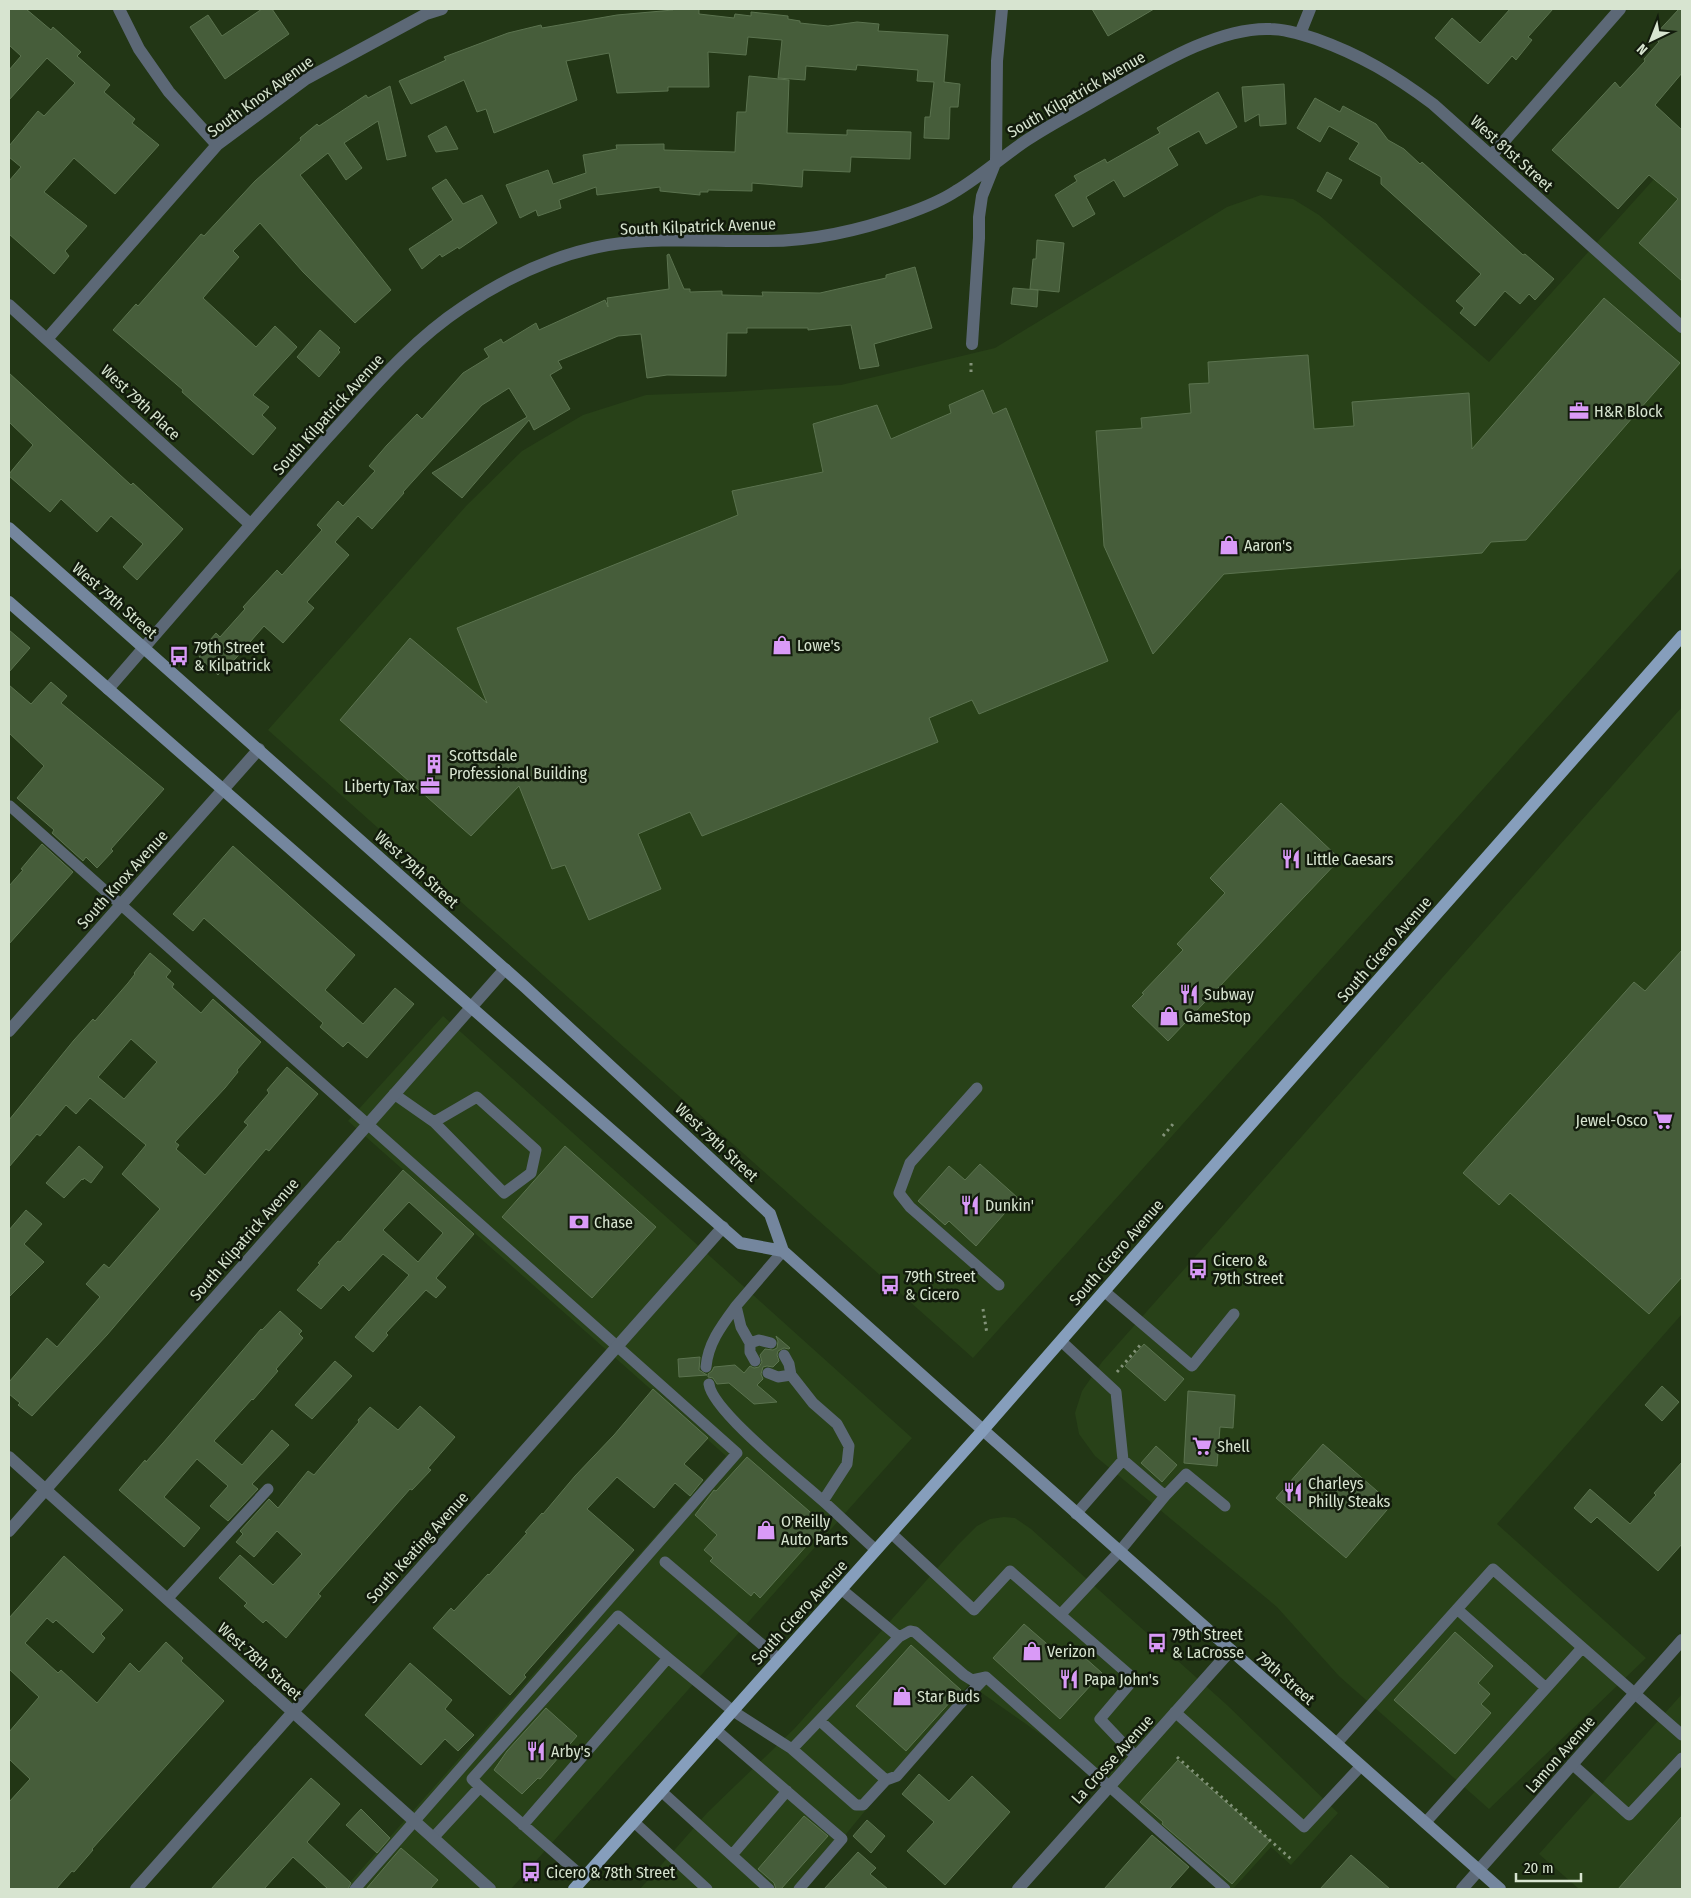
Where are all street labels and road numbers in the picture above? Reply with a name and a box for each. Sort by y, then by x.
street label: South Kilpatrick Avenue [1004,47,1149,142]
street label: South Knox Avenue [204,52,317,141]
street label: West 81st Street [1466,111,1557,196]
street label: South Kilpatrick Avenue [620,214,776,239]
street label: South Kilpatrick Avenue [269,350,388,479]
street label: West 79th Place [97,361,184,444]
street label: West 79th Street [68,558,162,643]
street label: South Knox Avenue [73,826,172,933]
street label: West 79th Street [371,827,463,913]
street label: South Cicero Avenue [1333,892,1436,1006]
street label: West 79th Street [671,1099,763,1186]
street label: South Kilpatrick Avenue [186,1174,303,1304]
street label: South Cicero Avenue [1065,1195,1168,1309]
street label: South Keating Avenue [362,1488,472,1607]
street label: South Cicero Avenue [747,1556,851,1669]
street label: West 78th Street [214,1619,306,1705]
street label: 79th Street [1253,1648,1319,1709]
street label: La Crosse Avenue [1067,1711,1157,1808]
street label: Lamon Avenue [1522,1712,1599,1797]

